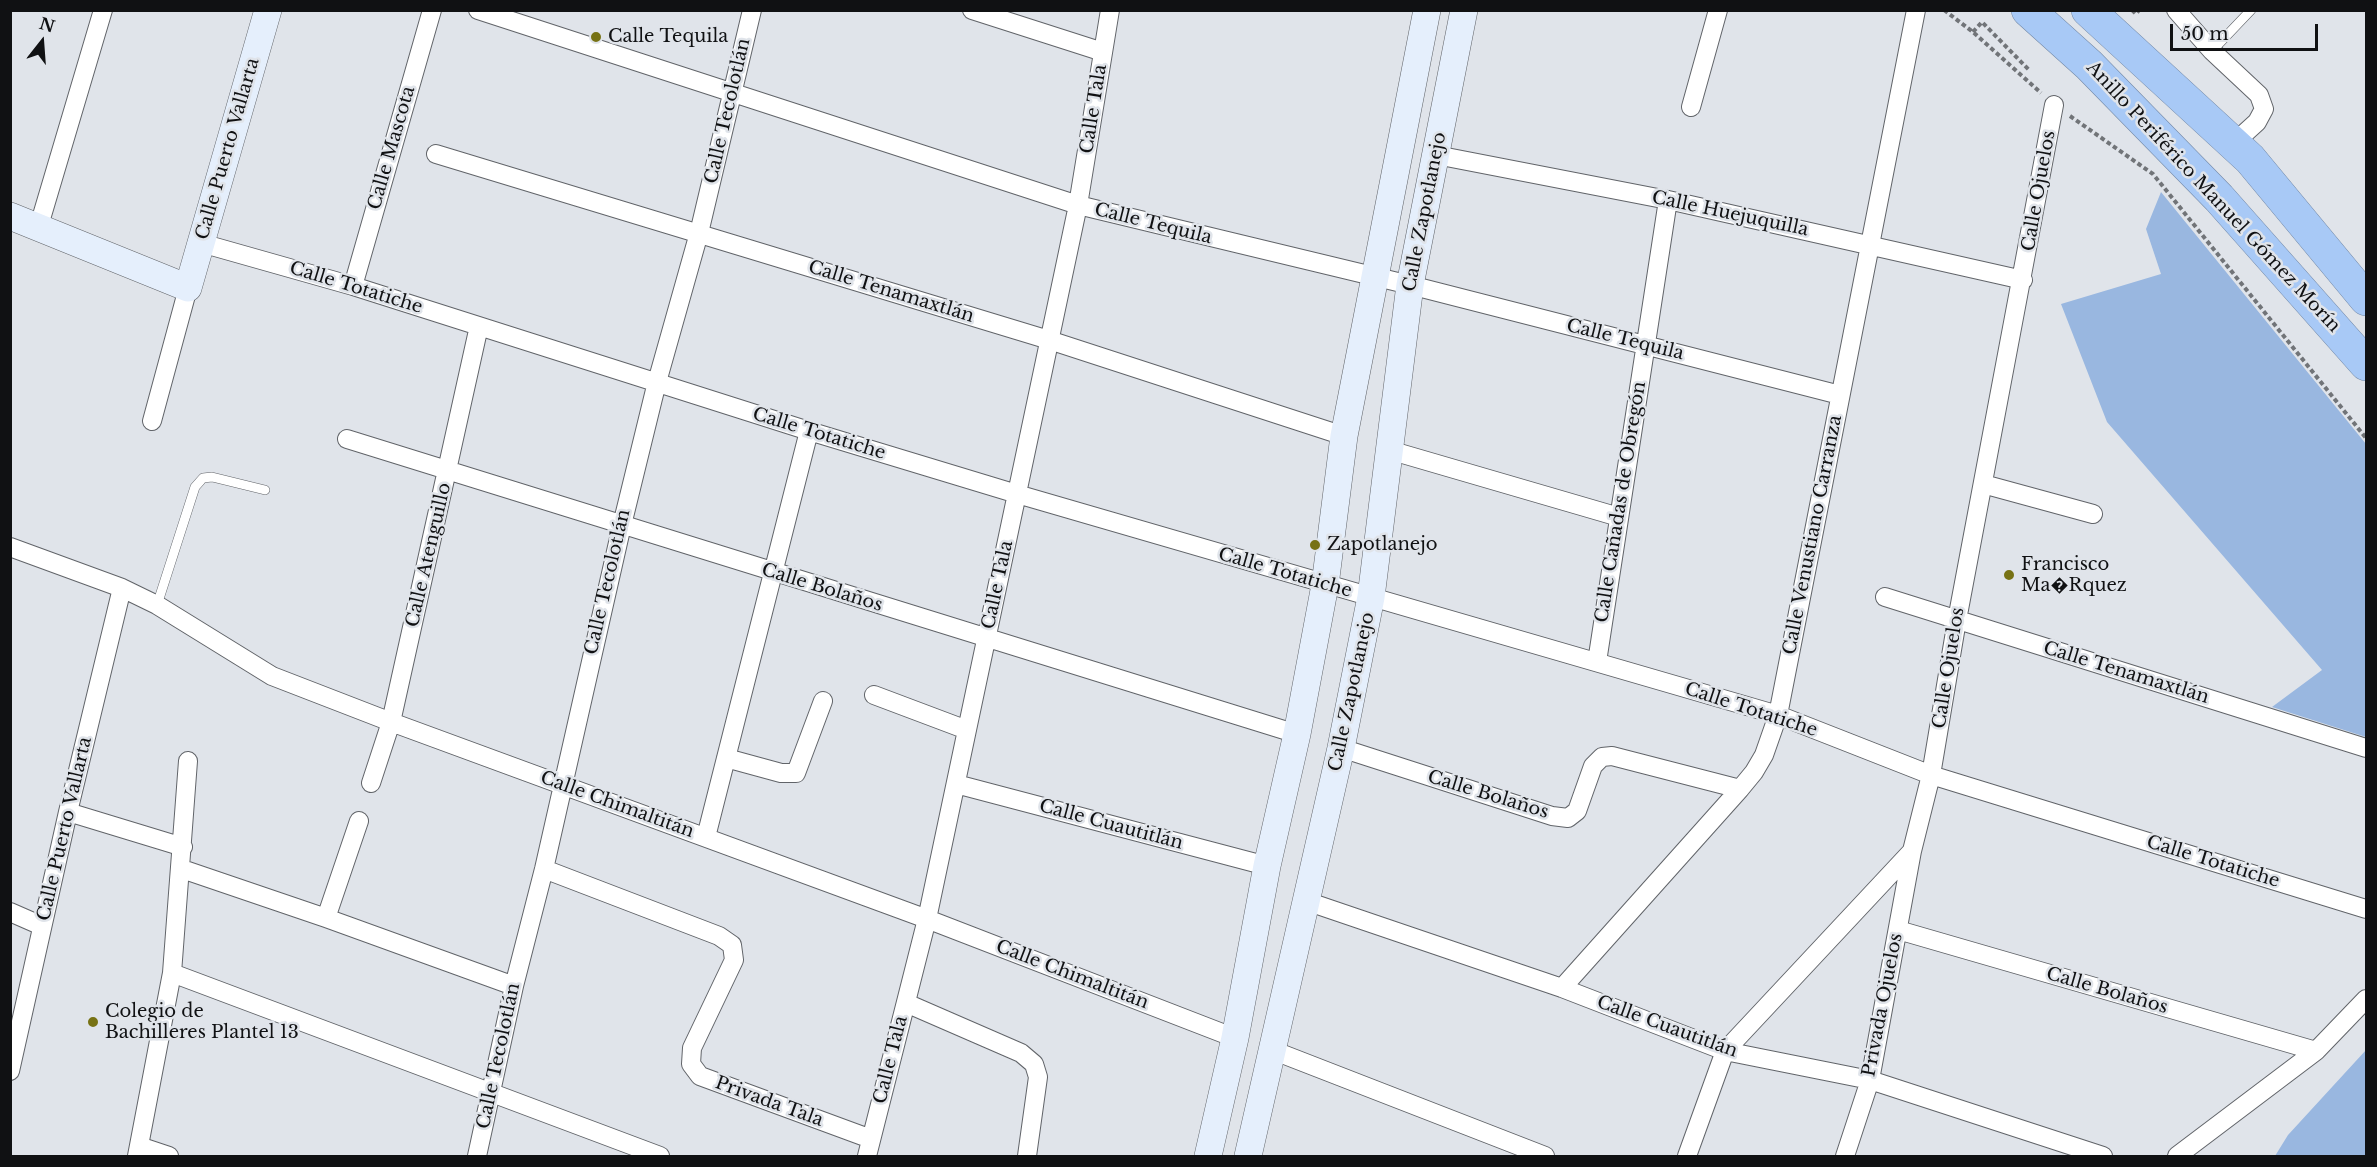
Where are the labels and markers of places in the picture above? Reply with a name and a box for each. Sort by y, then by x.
place label: Calle Tequila [608,26,728,48]
marker: Calle Tequila [589,30,603,44]
place label: Zapotlanejo [1327,534,1437,556]
marker: Zapotlanejo [1308,538,1322,552]
place label: Francisco Ma�Rquez [2021,554,2127,596]
marker: Francisco Ma�Rquez [2002,568,2016,582]
place label: Colegio de Bachilleres Plantel 13 [105,1001,299,1044]
marker: Colegio de Bachilleres Plantel 13 [86,1015,100,1029]

